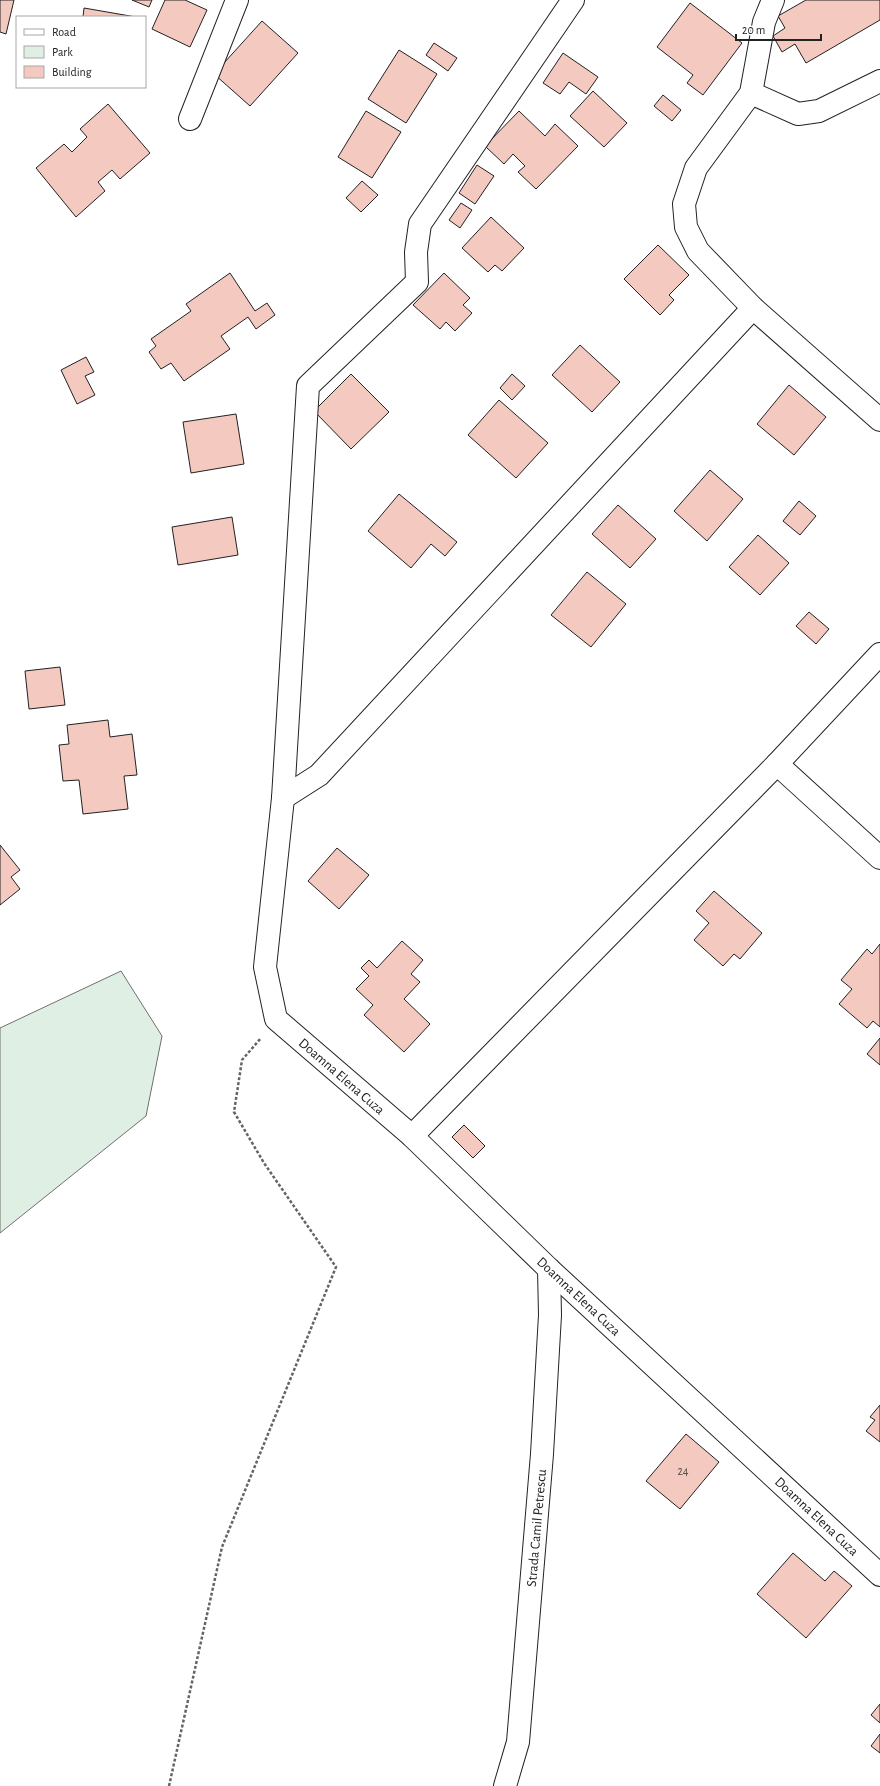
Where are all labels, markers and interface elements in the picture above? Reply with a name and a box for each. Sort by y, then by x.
legend [16,16,146,88]
scale bar [736,16,821,42]
text: 20 m [742,24,765,36]
text: Road [52,26,76,38]
text: Park [52,46,73,58]
text: Building [52,66,92,78]
street label: Doamna Elena Cuza [296,1036,387,1118]
street label: Doamna Elena Cuza [534,1255,623,1339]
house number: 24 [677,1465,689,1477]
street label: Strada Camil Petrescu [525,1469,549,1588]
street label: Doamna Elena Cuza [772,1475,861,1559]

